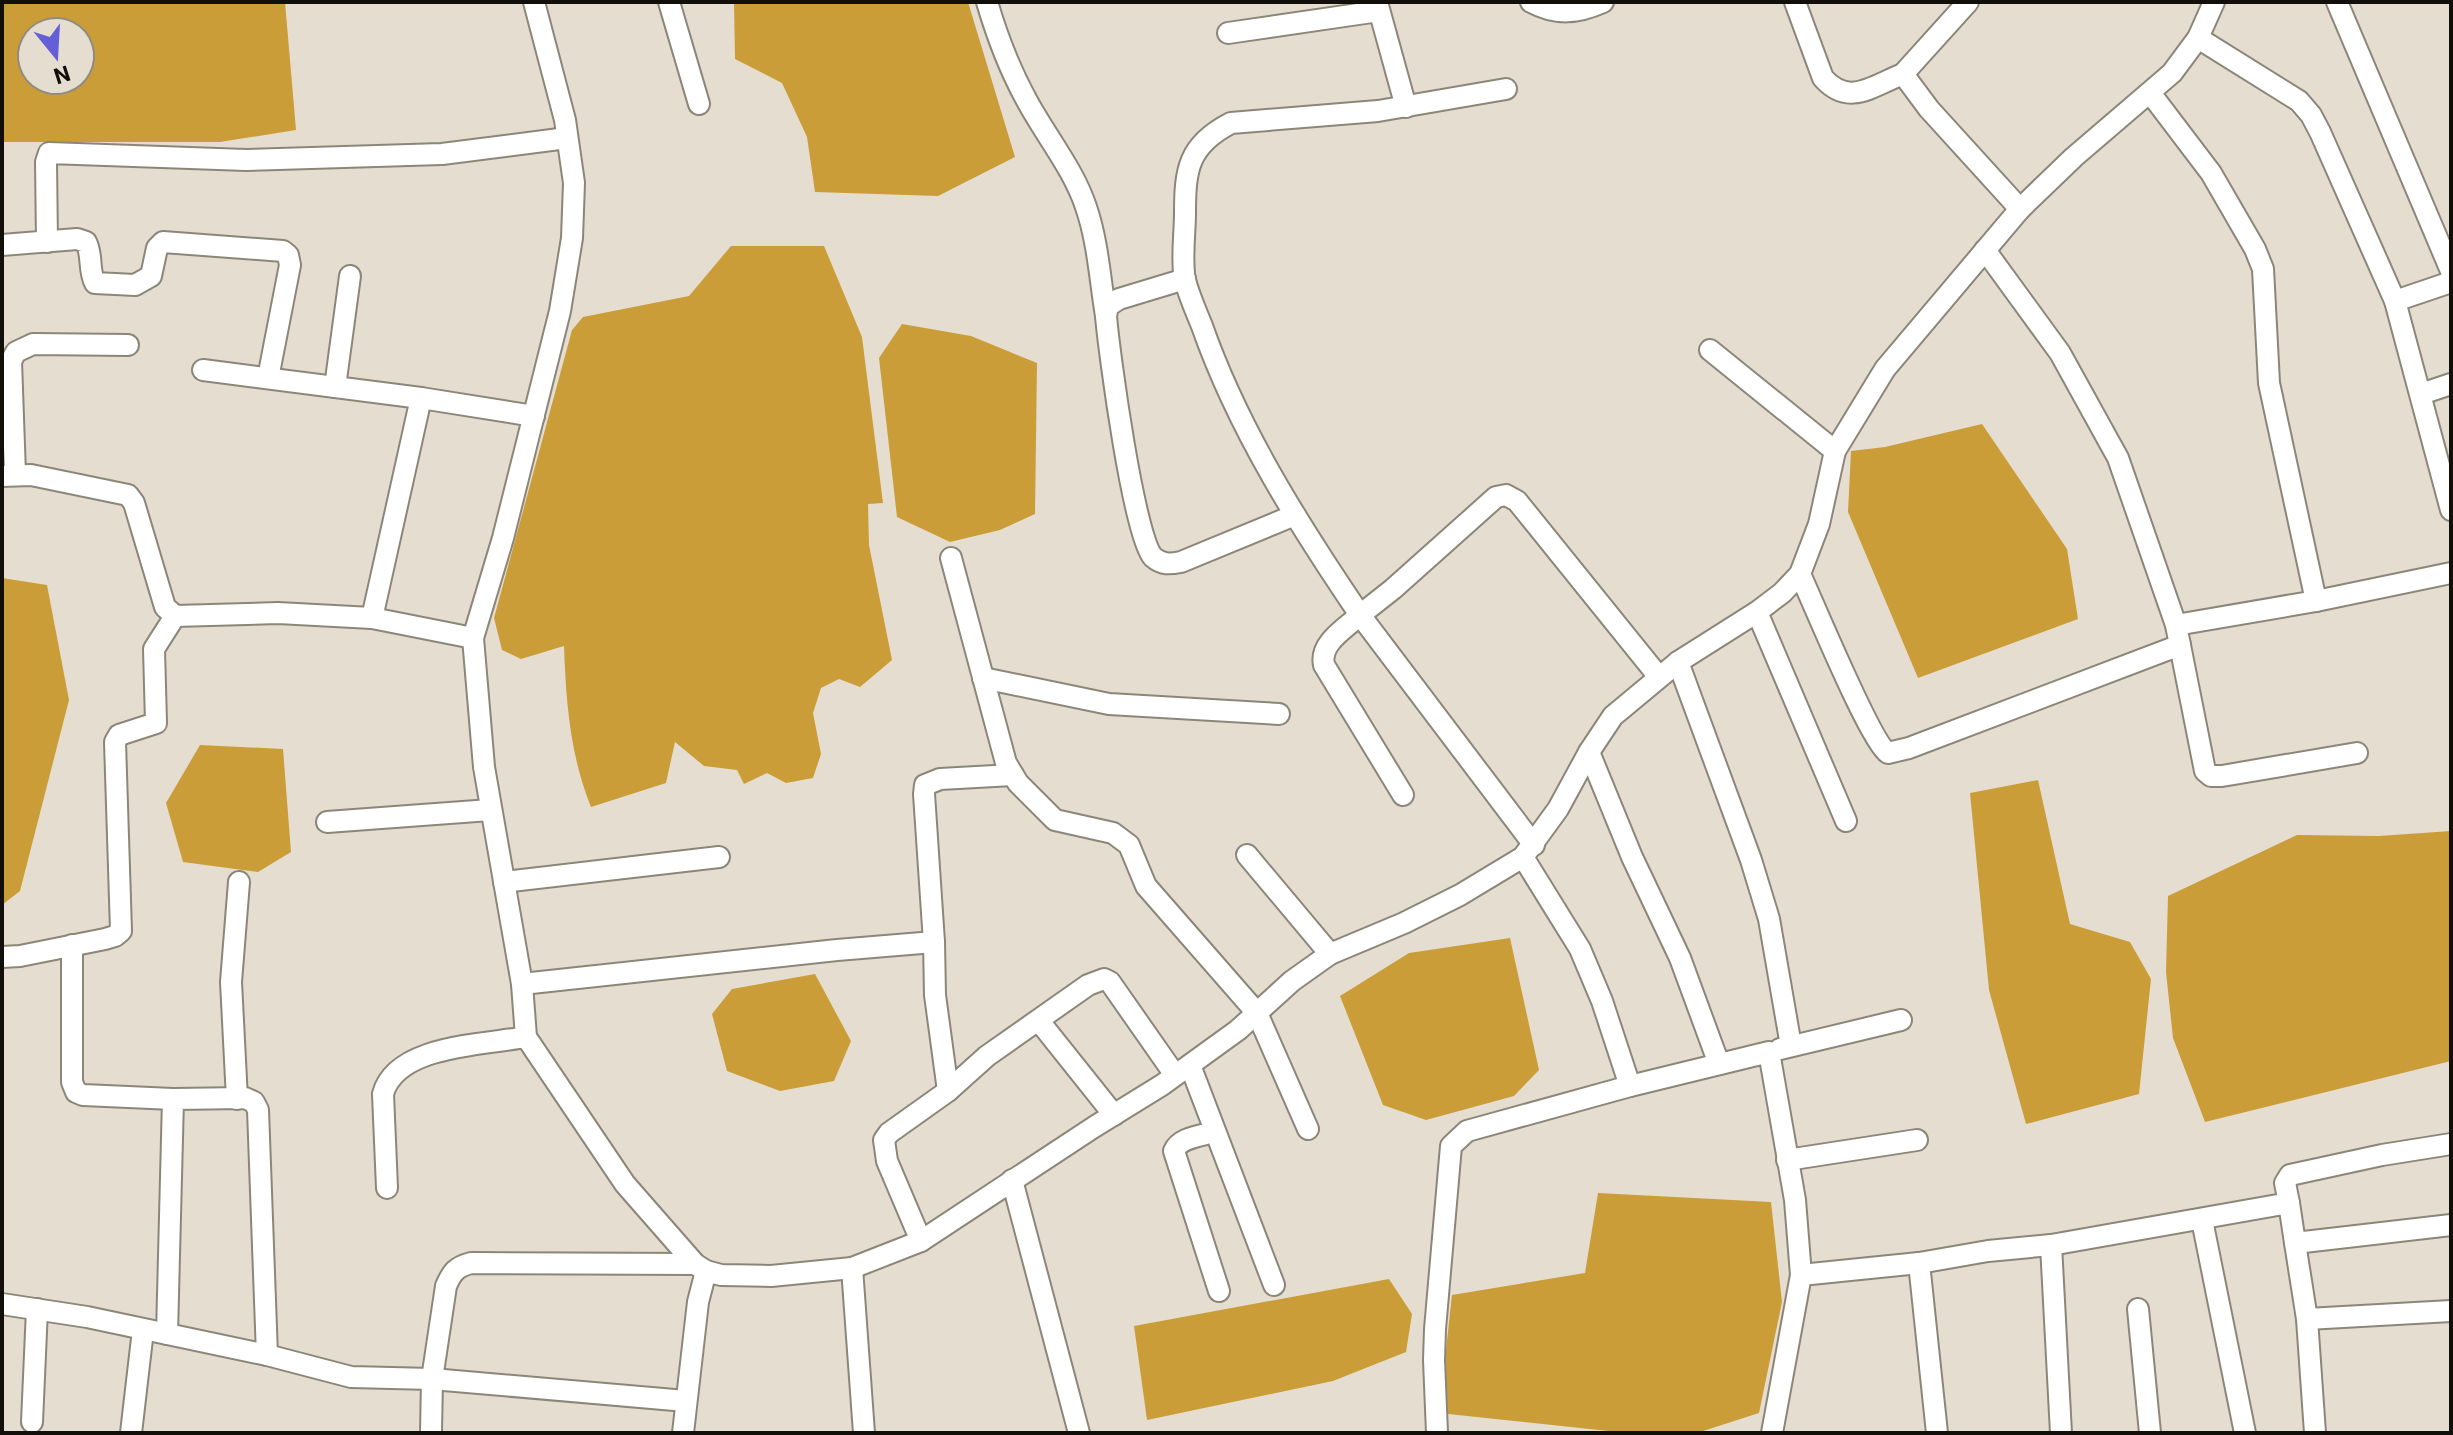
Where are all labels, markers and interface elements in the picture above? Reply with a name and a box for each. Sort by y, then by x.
north arrow [16,16,96,96]
text: N [51,60,73,89]

